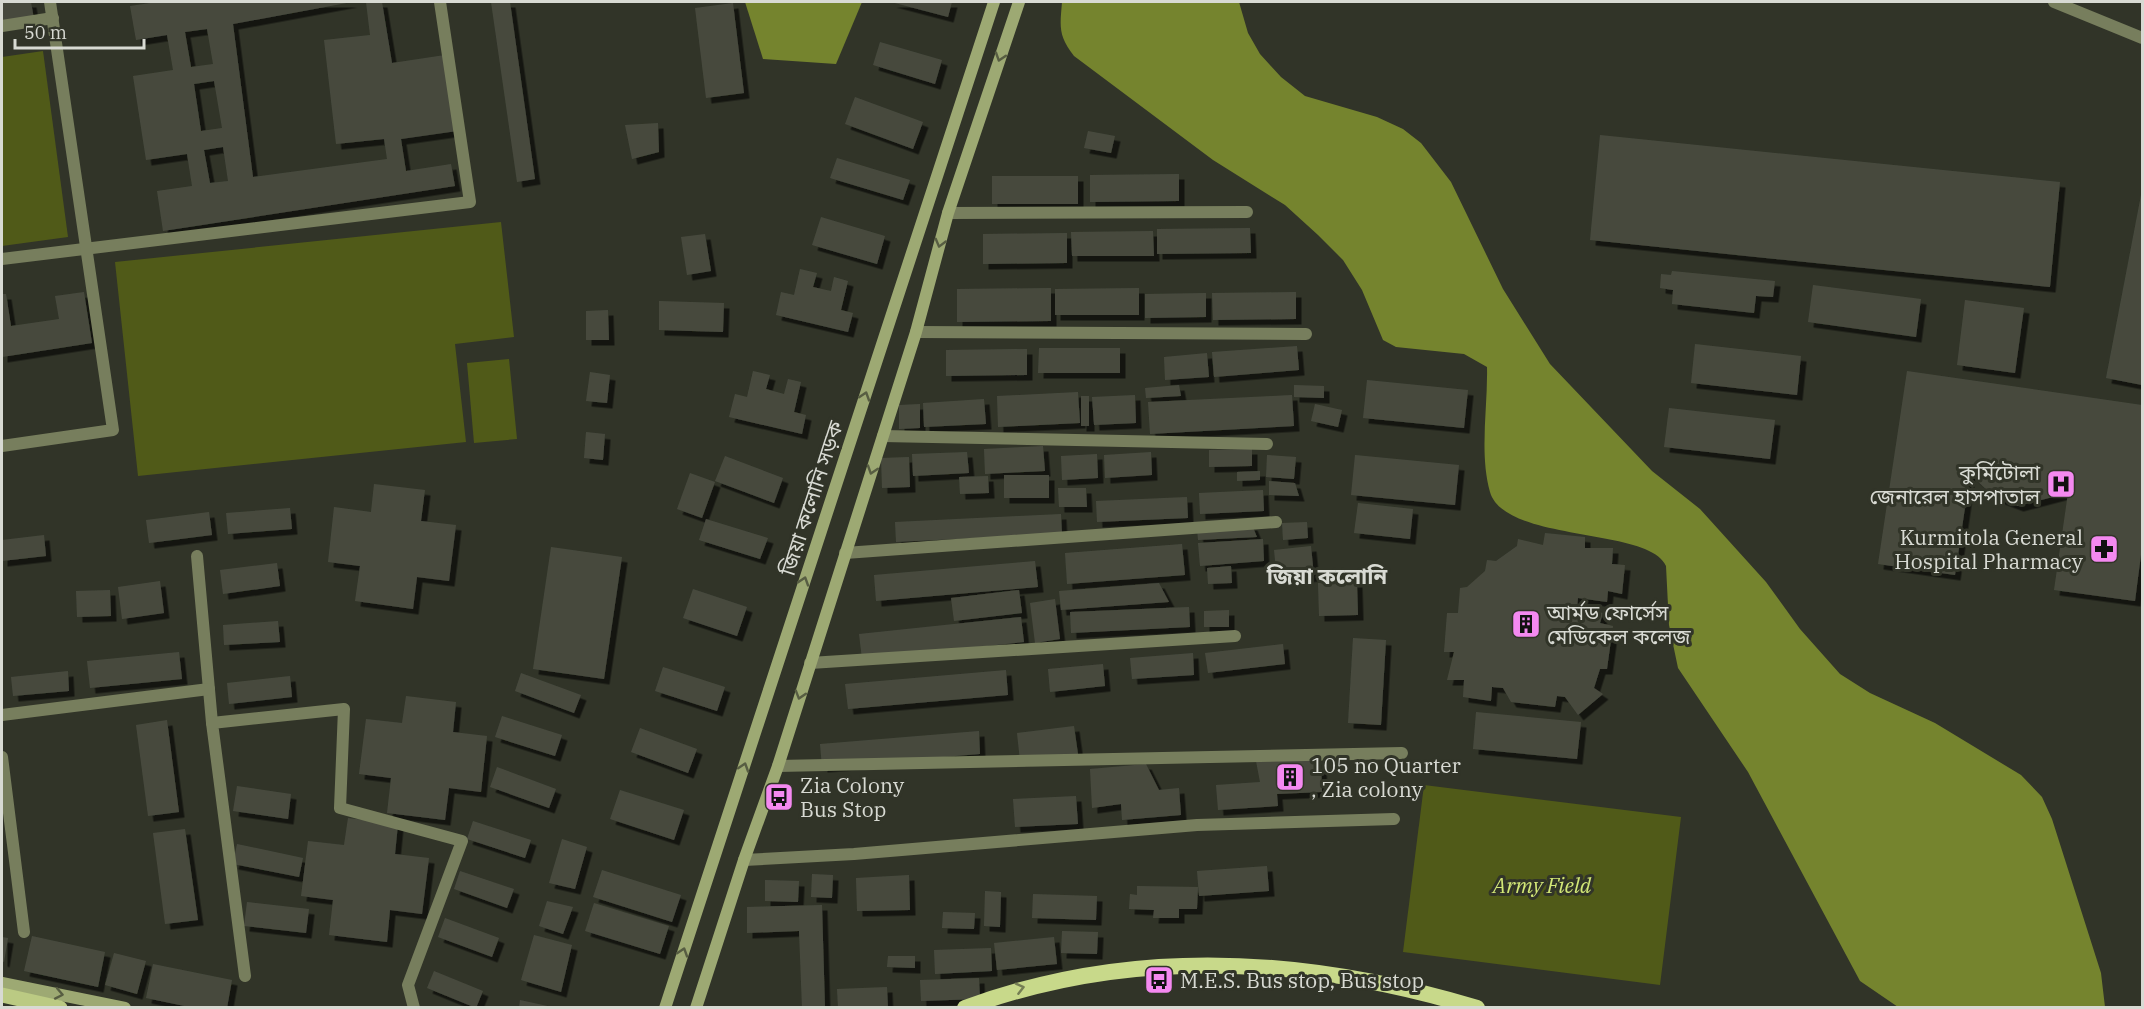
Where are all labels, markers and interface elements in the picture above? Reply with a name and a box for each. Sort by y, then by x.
scale bar [15,12,144,50]
text: 50 m [24,21,67,44]
one-way arrow [995,51,1007,62]
one-way arrow [935,237,948,247]
one-way arrow [857,391,870,402]
street label: জিয়া কলোনি সড়ক [773,416,849,580]
place label: কুর্মিটোলা জেনারেল হাসপাতাল [1869,458,2041,510]
one-way arrow [867,464,879,474]
hospital icon: কুর্মিটোলা জেনারেল হাসপাতাল [2045,468,2077,500]
place label: Kurmitola General Hospital Pharmacy [1894,523,2084,575]
pharmacy icon: Kurmitola General Hospital Pharmacy [2088,533,2120,565]
district label: জিয়া কলোনি [1266,561,1388,590]
one-way arrow [797,576,809,587]
place label: আর্মড ফোর্সেস মেডিকেল কলেজ [1546,598,1692,650]
building icon: আর্মড ফোর্সেস মেডিকেল কলেজ [1510,608,1542,640]
one-way arrow [795,689,807,700]
place label: 105 no Quarter , Zia colony [1311,751,1461,803]
building icon: 105 no Quarter , Zia colony [1274,761,1306,793]
one-way arrow [736,762,749,773]
place label: Zia Colony Bus Stop [800,771,905,823]
bus stop icon: Zia Colony Bus Stop [763,781,795,813]
park label: Army Field [1491,871,1592,899]
one-way arrow [676,947,688,958]
bus stop icon: M.E.S. Bus stop, Bus stop [1143,964,1175,996]
place label: M.E.S. Bus stop, Bus stop [1180,966,1424,994]
one-way arrow [1015,983,1025,996]
one-way arrow [54,987,64,1000]

